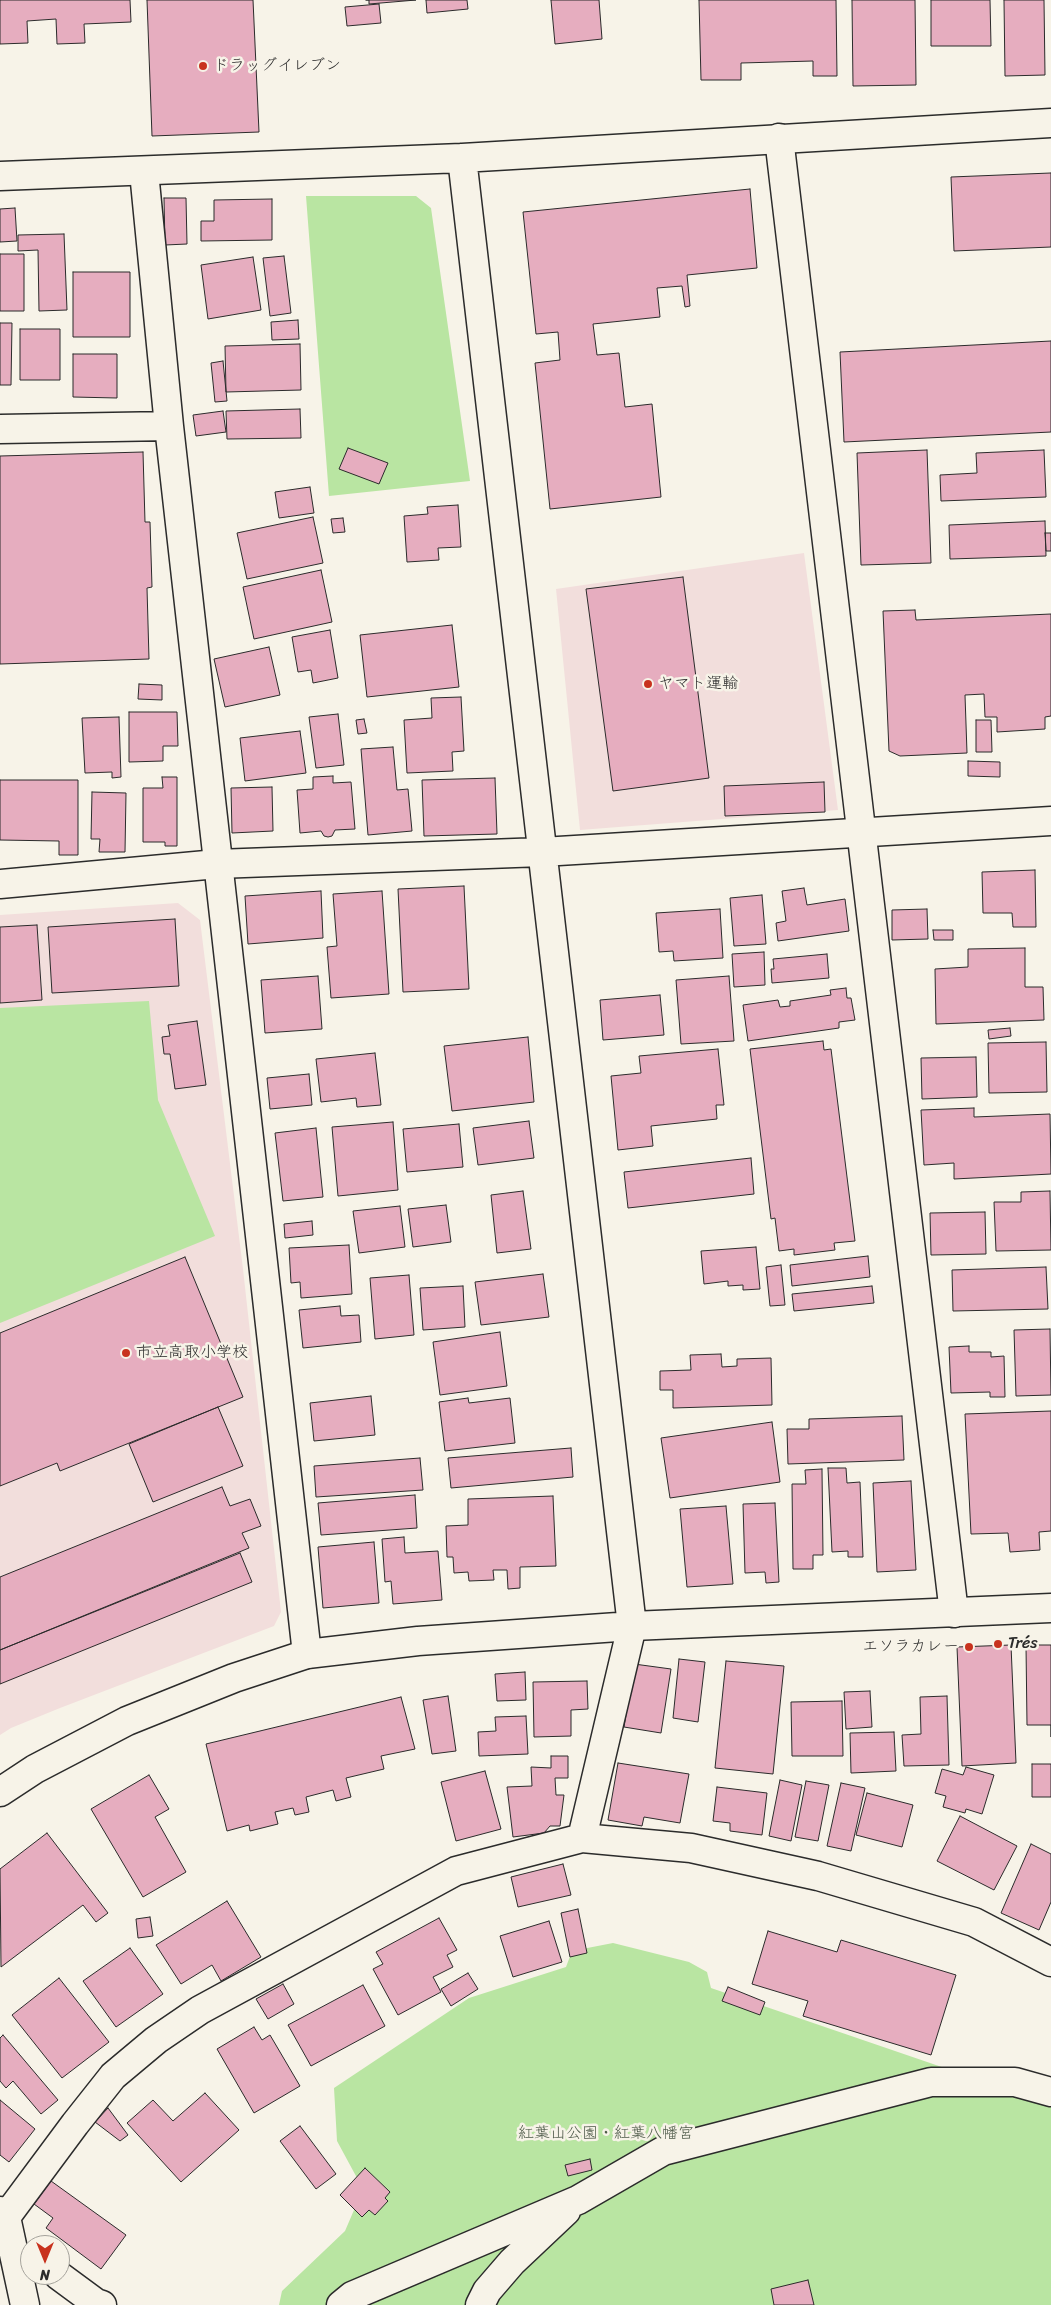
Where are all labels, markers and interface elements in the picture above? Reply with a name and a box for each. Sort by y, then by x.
place label: ドラッグイレブン [213,56,341,76]
marker: ドラッグイレブン [197,60,209,72]
place label: ヤマト運輸 [658,674,738,694]
marker: ヤマト運輸 [642,678,654,690]
place label: 市立高取小学校 [136,1343,248,1363]
marker: 市立高取小学校 [120,1347,132,1359]
place label: Trés [1008,1634,1038,1654]
place label: エソラカレー [862,1637,959,1657]
marker: Trés [992,1638,1004,1650]
marker: エソラカレー [963,1641,975,1653]
park label: 紅葉山公園・紅葉八幡宮 [518,2124,694,2144]
north arrow [20,2235,70,2285]
text: N [40,2262,50,2287]

